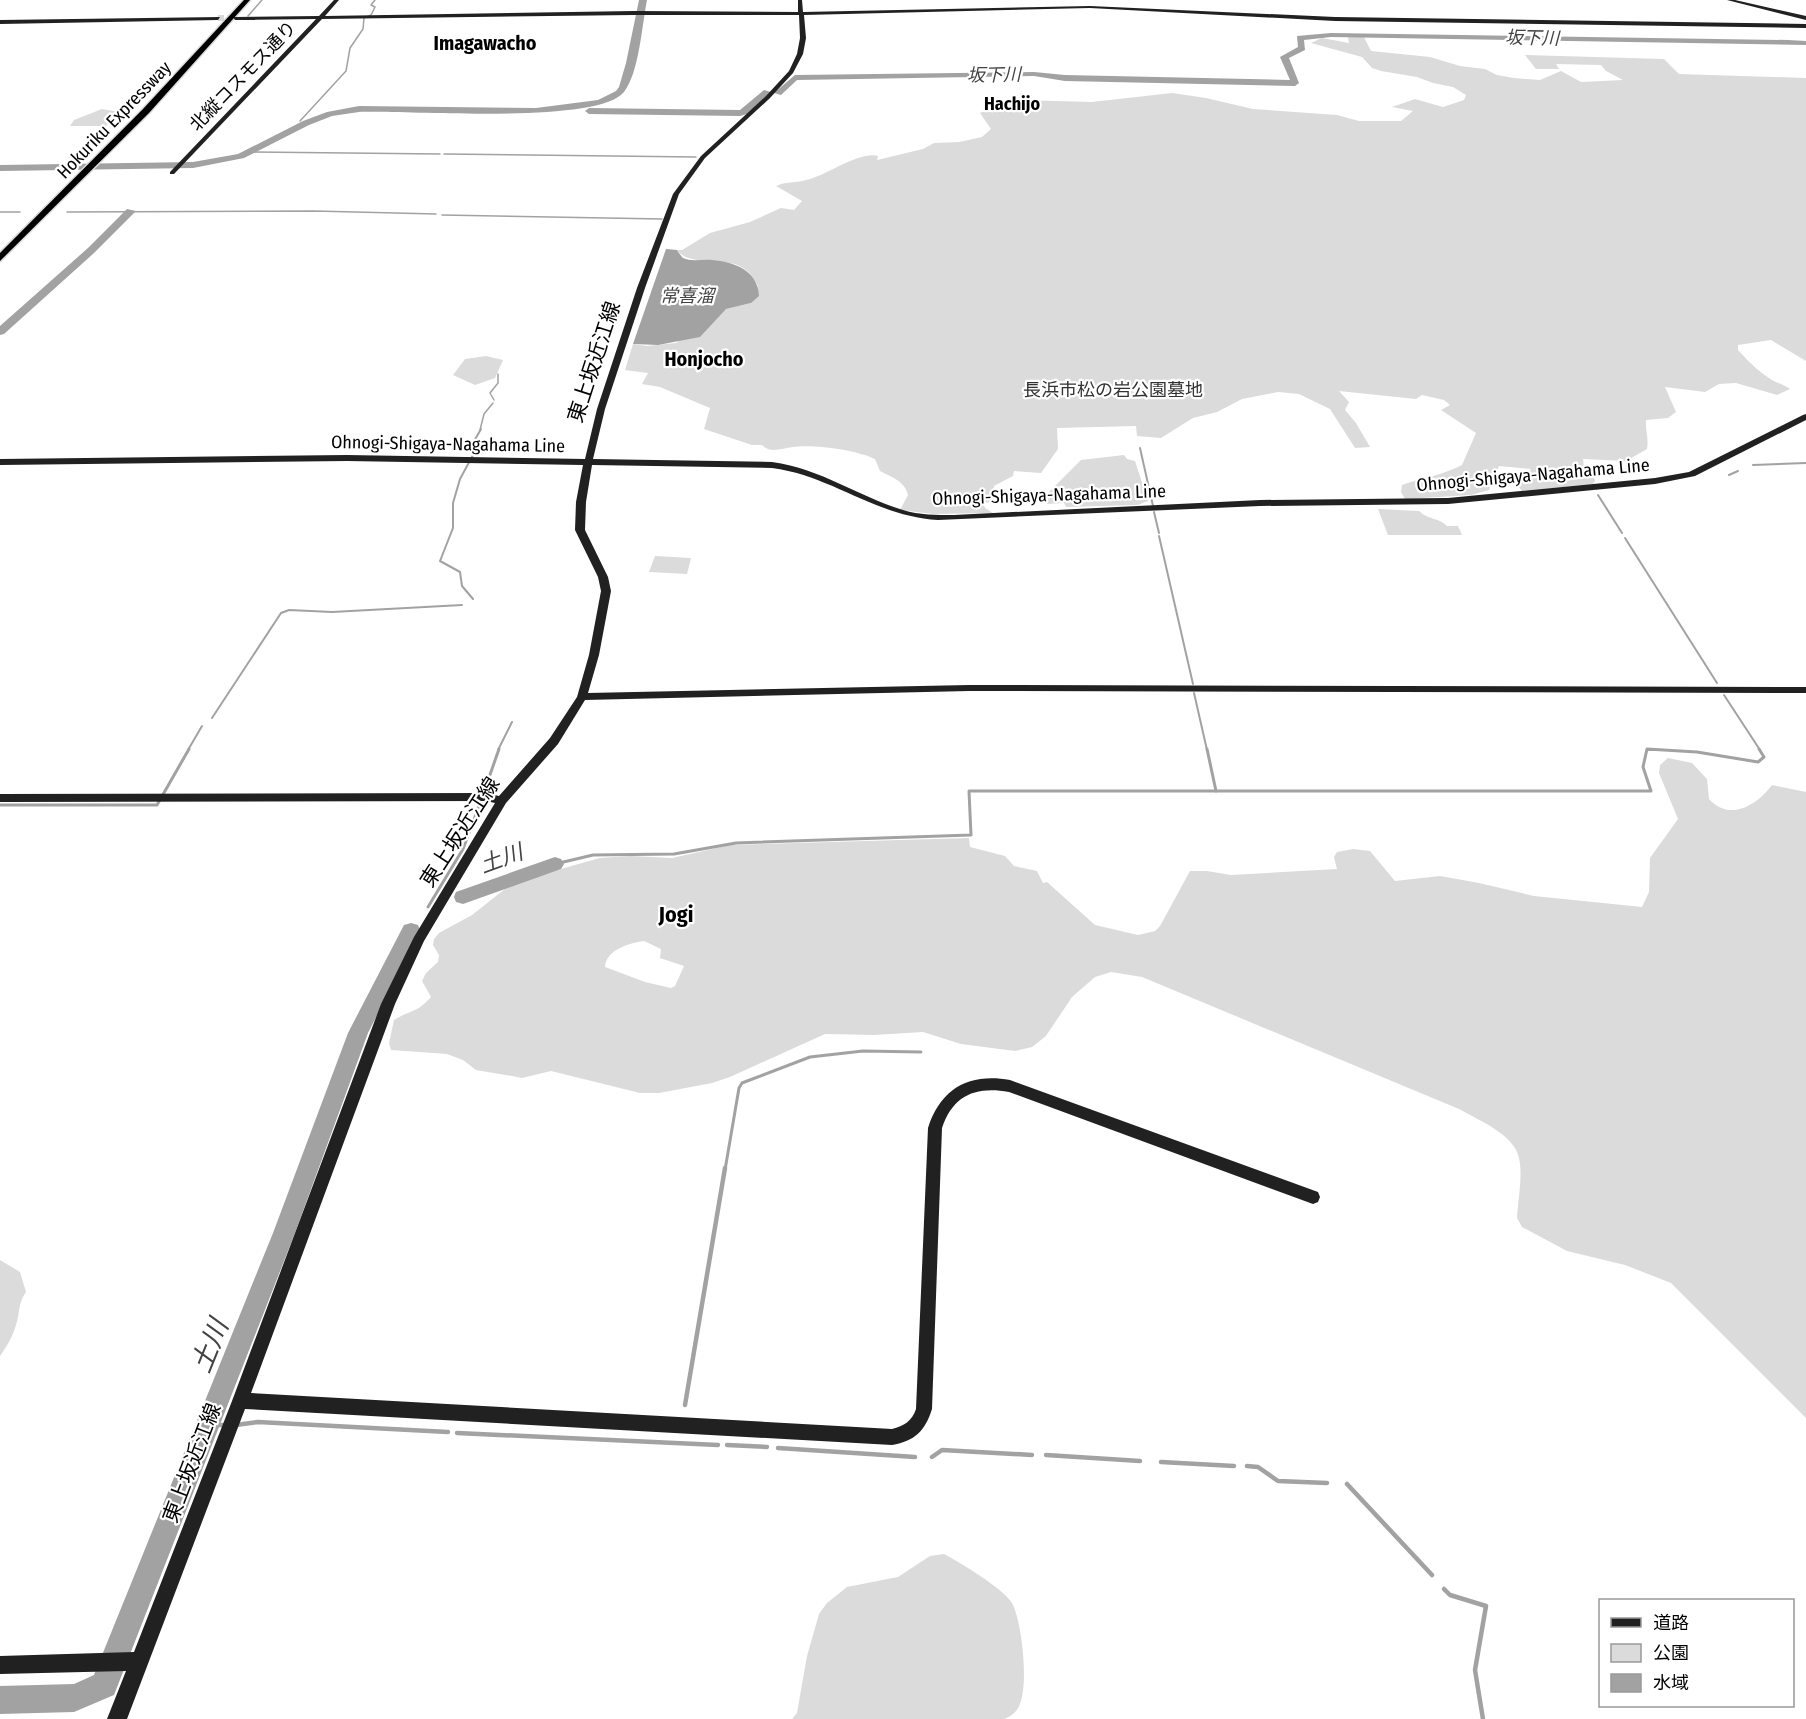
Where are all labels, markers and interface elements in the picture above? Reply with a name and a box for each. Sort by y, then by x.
street label: 北縦コスモス通り [185,17,301,135]
water label: 坂下川 [1505,27,1561,50]
district label: Imagawacho [434,31,537,55]
street label: Hokuriku Expressway [52,57,176,183]
water label: 坂下川 [967,63,1023,86]
district label: Hachijo [984,93,1040,115]
water label: 常喜溜 [660,285,717,307]
street label: 東上坂近江線 [562,298,626,426]
district label: Honjocho [665,347,744,371]
park label: 長浜市松の岩公園墓地 [1023,379,1203,401]
street label: Ohnogi-Shigaya-Nagahama Line [331,431,565,457]
street label: Ohnogi-Shigaya-Nagahama Line [1416,454,1651,496]
street label: Ohnogi-Shigaya-Nagahama Line [932,480,1166,510]
street label: 東上坂近江線 [415,772,505,892]
water label: 土川 [476,838,528,879]
district label: Jogi [658,901,693,928]
water label: 土川 [185,1312,236,1377]
street label: 東上坂近江線 [157,1400,227,1526]
legend [1599,1599,1794,1707]
text: 道路 [1653,1612,1689,1634]
text: 公園 [1653,1642,1689,1664]
text: 水域 [1653,1672,1689,1694]

